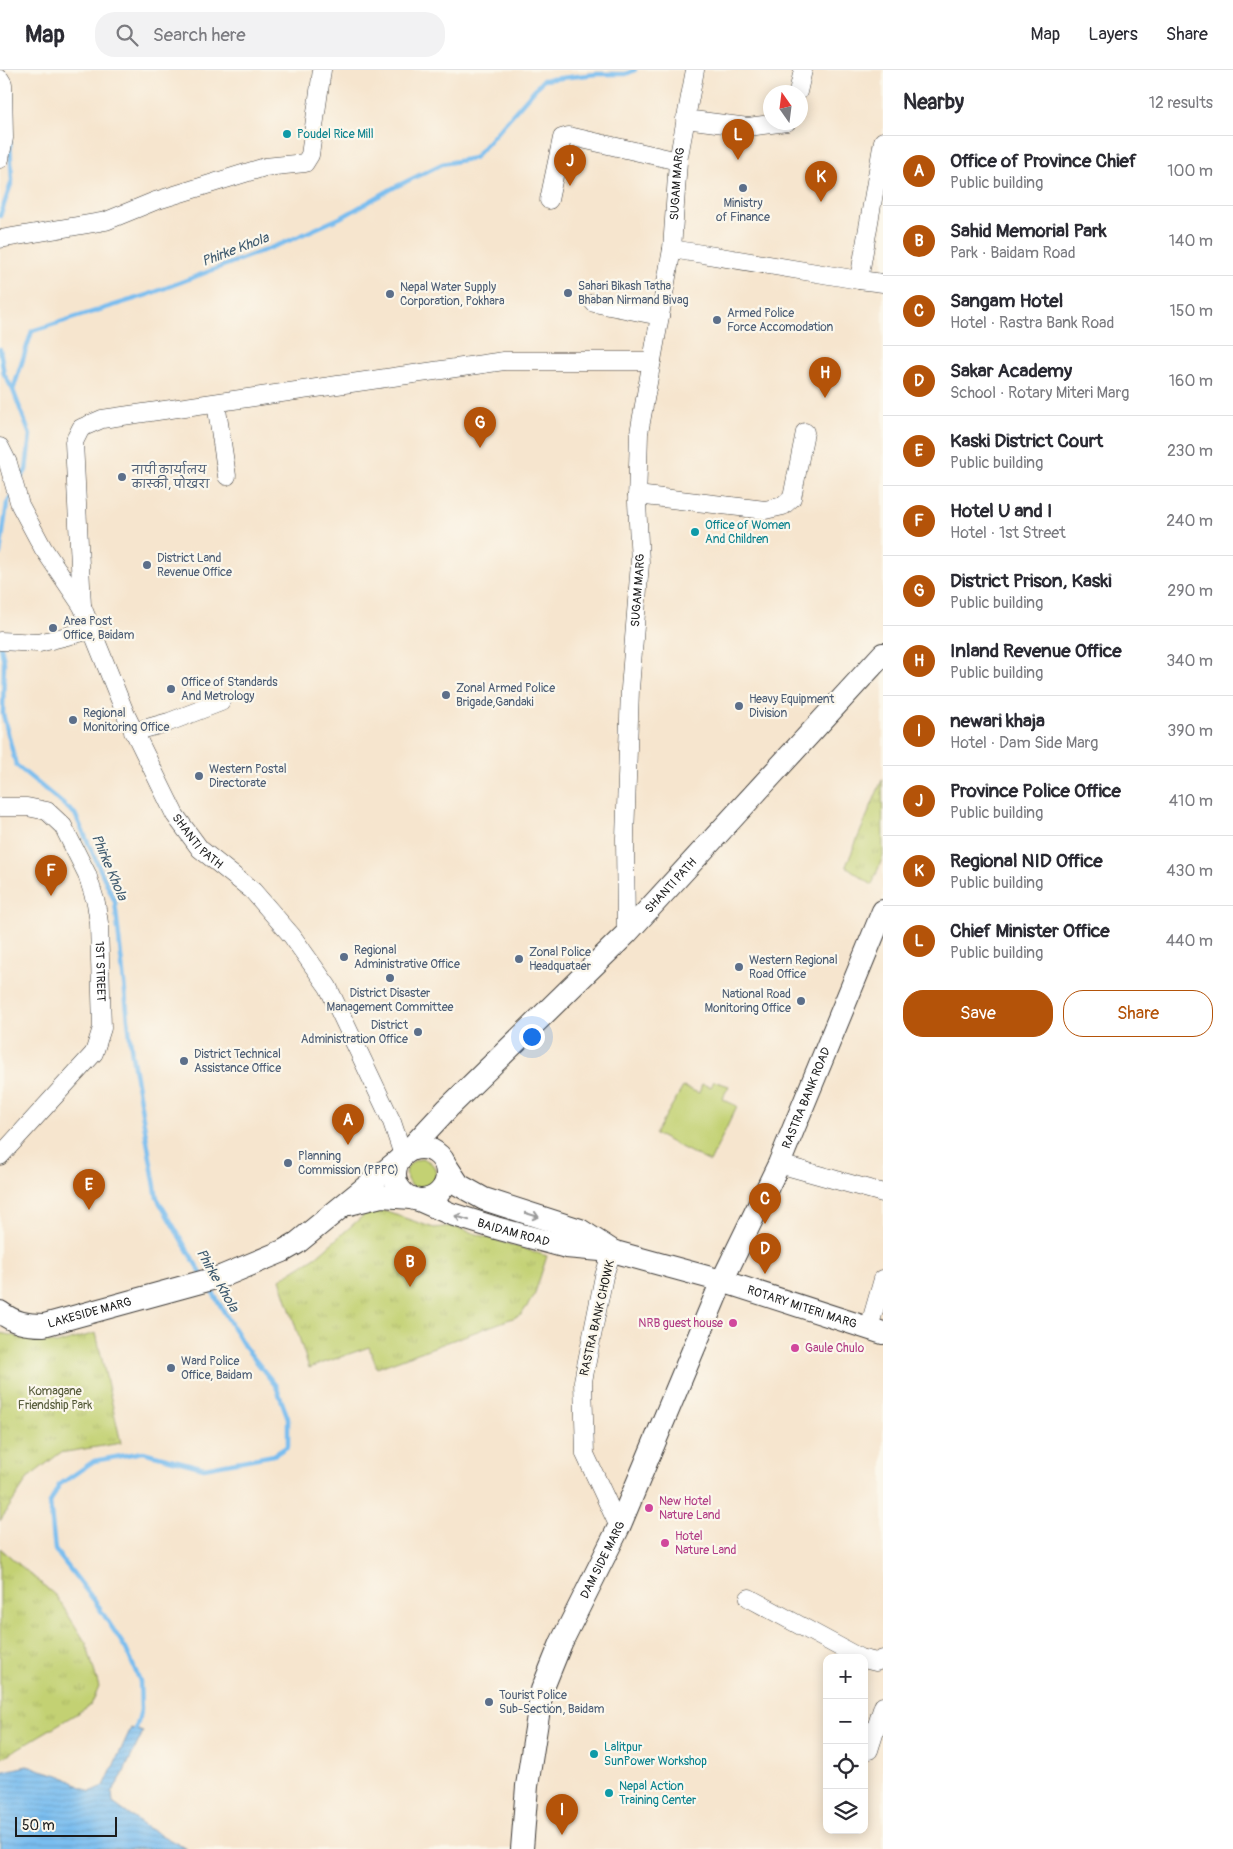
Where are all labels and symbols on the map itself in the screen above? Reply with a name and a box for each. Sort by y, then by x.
north arrow [763,85,808,130]
pin: L [722,119,754,160]
place label: Poudel Rice Mill [297,127,374,142]
marker: Poudel Rice Mill [281,128,293,140]
pin: J [554,145,586,186]
street label: SUGAM MARG [667,146,688,221]
pin: K [805,161,837,202]
marker: Ministry of Finance [737,182,749,194]
place label: Ministry of Finance [716,196,770,225]
water label: Phirke Khola [199,228,272,270]
place label: Sahari Bikash Tatha Bhaban Nirmand Bivag [578,279,689,308]
place label: Nepal Water Supply Corporation, Pokhara [400,280,505,309]
marker: Sahari Bikash Tatha Bhaban Nirmand Bivag [562,287,574,299]
marker: Nepal Water Supply Corporation, Pokhara [384,288,396,300]
place label: Armed Police Force Accomodation [727,306,834,335]
marker: Armed Police Force Accomodation [711,314,723,326]
pin: H [809,357,841,398]
pin: G [464,407,496,448]
place label: नापी कार्यालय कास्की, पोखरा [131,460,210,492]
marker: नापी कार्यालय कास्की, पोखरा [116,471,128,483]
place label: Office of Women And Children [705,518,791,547]
marker: Office of Women And Children [689,526,701,538]
place label: District Land Revenue Office [157,551,232,580]
street label: SUGAM MARG [628,553,648,628]
marker: District Land Revenue Office [141,559,153,571]
place label: Area Post Office, Baidam [63,614,135,643]
marker: Area Post Office, Baidam [47,622,59,634]
place label: Office of Standards And Metrology [181,675,278,704]
place label: Zonal Armed Police Brigade,Gandaki [456,681,555,710]
marker: Office of Standards And Metrology [165,683,177,695]
marker: Zonal Armed Police Brigade,Gandaki [440,689,452,701]
place label: Heavy Equipment Division [749,692,834,721]
marker: Heavy Equipment Division [733,700,745,712]
place label: Regional Monitoring Office [83,706,170,735]
marker: Regional Monitoring Office [67,714,79,726]
place label: Western Postal Directorate [209,762,287,791]
marker: Western Postal Directorate [193,770,205,782]
street label: SHANTI PATH [169,811,226,873]
water label: Phirke Khola [88,832,132,904]
pin: F [35,855,67,896]
street label: SHANTI PATH [642,855,700,916]
street label: 1ST STREET [92,941,108,1002]
place label: Regional Administrative Office [354,943,460,972]
place label: Zonal Police Headquataer [529,945,592,974]
marker: Regional Administrative Office [338,951,350,963]
marker: Zonal Police Headquataer [513,953,525,965]
place label: Western Regional Road Office [749,953,838,982]
marker: Western Regional Road Office [733,961,745,973]
marker: District Disaster Management Committee [384,972,396,984]
place label: District Disaster Management Committee [327,986,454,1015]
place label: National Road Monitoring Office [704,987,791,1016]
marker: National Road Monitoring Office [795,995,807,1007]
place label: District Administration Office [301,1018,408,1047]
your location [519,1024,545,1050]
marker: District Administration Office [412,1026,424,1038]
street label: RASTRA BANK ROAD [779,1045,834,1151]
place label: District Technical Assistance Office [194,1047,281,1076]
marker: District Technical Assistance Office [178,1055,190,1067]
pin: A [332,1104,364,1145]
place label: Planning Commission (PPPC) [298,1149,399,1178]
marker: Planning Commission (PPPC) [282,1157,294,1169]
pin: E [73,1169,105,1210]
pin: C [749,1183,781,1224]
one-way arrow [524,1210,540,1220]
one-way arrow [455,1212,471,1222]
street label: BAIDAM ROAD [475,1216,552,1250]
pin: D [749,1233,781,1274]
water label: Phirke Khola [193,1246,243,1316]
pin: B [394,1246,426,1287]
street label: RASTRA BANK CHOWK [577,1259,618,1377]
street label: ROTARY MITERI MARG [745,1283,859,1332]
street label: LAKESIDE MARG [46,1294,133,1332]
place label: NRB guest house [638,1316,723,1331]
marker: NRB guest house [727,1317,739,1329]
place label: Gaule Chulo [805,1341,865,1356]
marker: Gaule Chulo [789,1342,801,1354]
place label: Ward Police Office, Baidam [181,1354,253,1383]
marker: Ward Police Office, Baidam [165,1362,177,1374]
park label: Komagane Friendship Park [18,1384,92,1413]
place label: New Hotel Nature Land [659,1494,721,1523]
marker: New Hotel Nature Land [643,1502,655,1514]
street label: DAM SIDE MARG [577,1519,629,1601]
place label: Hotel Nature Land [675,1529,737,1558]
marker: Hotel Nature Land [659,1537,671,1549]
place label: Tourist Police Sub-Section, Baidam [499,1688,605,1717]
marker: Tourist Police Sub-Section, Baidam [483,1696,495,1708]
place label: Lalitpur SunPower Workshop [604,1740,707,1769]
marker: Lalitpur SunPower Workshop [588,1748,600,1760]
place label: Nepal Action Training Center [619,1779,697,1808]
marker: Nepal Action Training Center [603,1787,615,1799]
pin: I [546,1794,578,1835]
scale bar [15,1814,118,1837]

